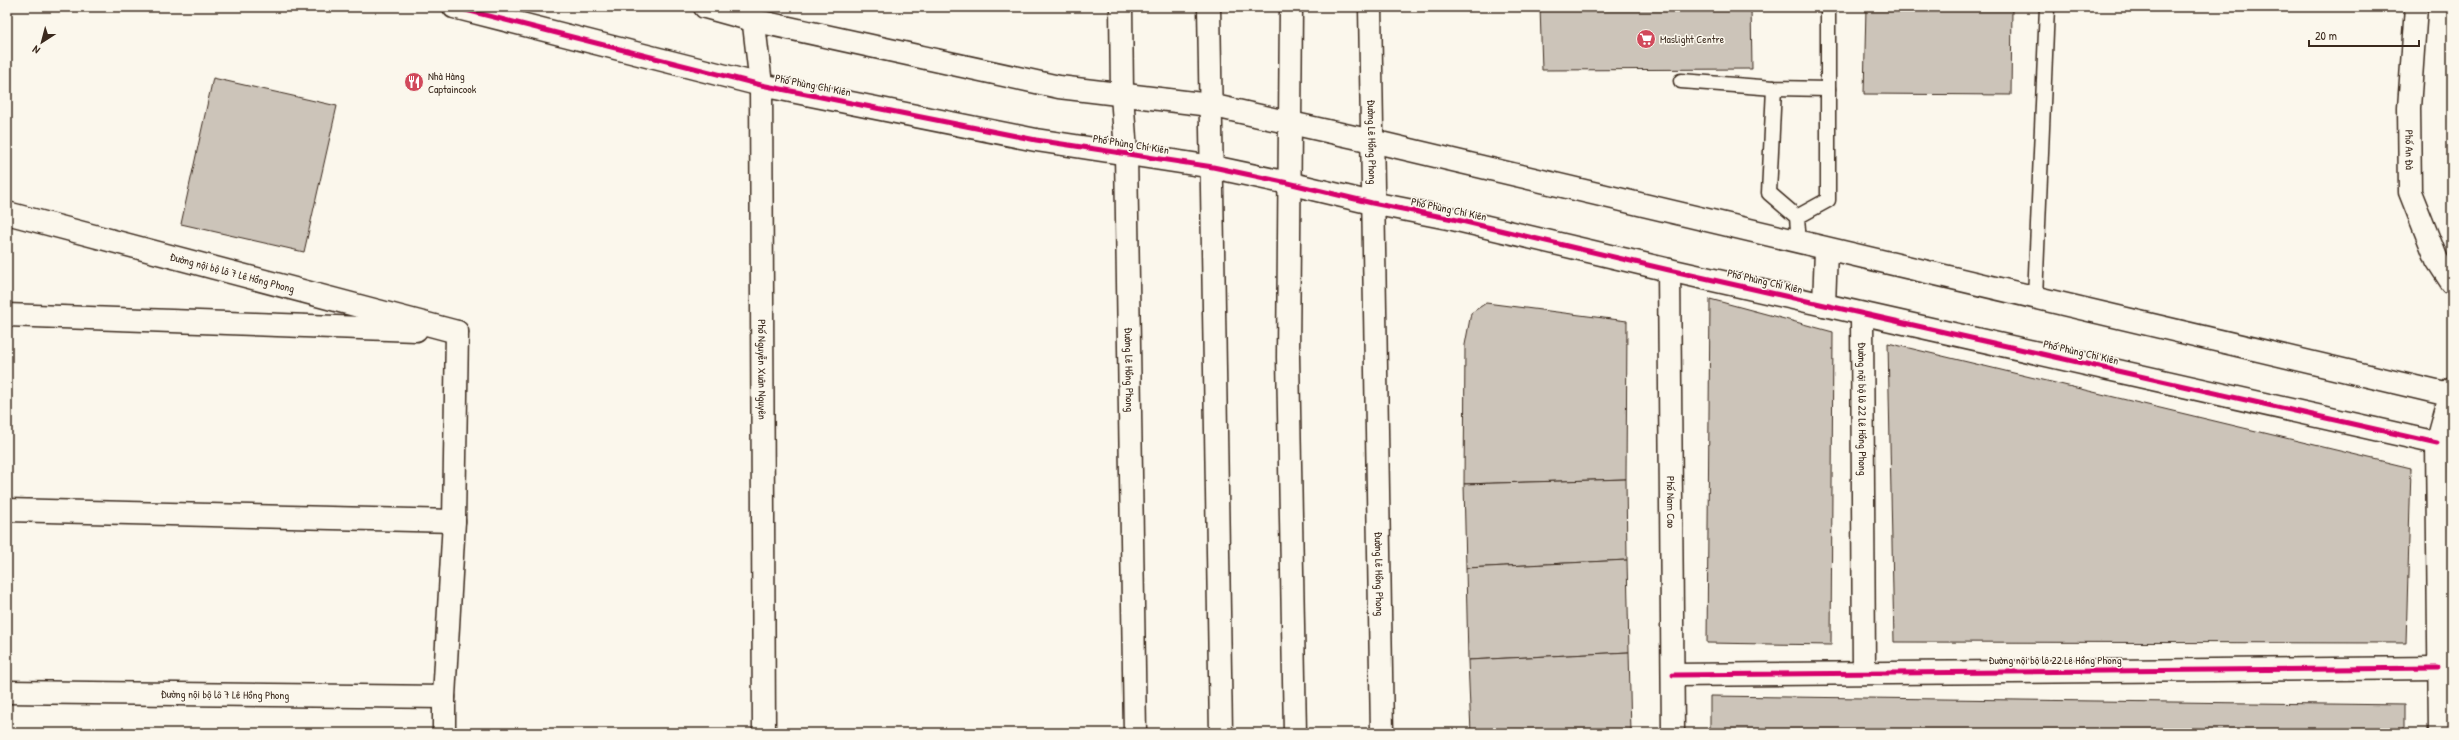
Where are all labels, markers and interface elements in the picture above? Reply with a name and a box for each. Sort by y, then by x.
north arrow [22,22,62,62]
scale bar [2309,22,2419,48]
text: 20 m [2315,27,2337,44]
supermarket icon: Maslight Centre [1635,28,1657,50]
place label: Maslight Centre [1660,32,1725,46]
text: N [30,43,43,57]
place label: Nhà Hàng Captaincook [428,69,477,96]
restaurant icon: Nhà Hàng Captaincook [403,71,425,93]
street label: Phố Phùng Chí Kiên [774,71,852,99]
street label: Đường Lê Hồng Phong [1365,100,1380,184]
street label: Phố An Đà [2402,130,2417,171]
street label: Phố Phùng Chí Kiên [1092,131,1170,157]
street label: Phố Phùng Chí Kiên [1410,194,1488,224]
street label: Đường nội bộ lô 7 Lê Hồng Phong [168,249,296,296]
street label: Phố Phùng Chí Kiên [1726,266,1804,296]
street label: Phố Nguyễn Xuân Nguyên [755,319,770,420]
street label: Đường Lê Hồng Phong [1122,327,1137,412]
street label: Phố Phùng Chí Kiên [2042,337,2120,367]
street label: Đường nội bộ lô 22 Lê Hồng Phong [1855,342,1870,476]
street label: Phố Nam Cao [1664,476,1678,529]
street label: Đường Lê Hồng Phong [1372,532,1387,616]
street label: Đường nội bộ lô 22 Lê Hồng Phong [1988,653,2122,667]
street label: Đường nội bộ lô 7 Lê Hồng Phong [161,687,289,702]

